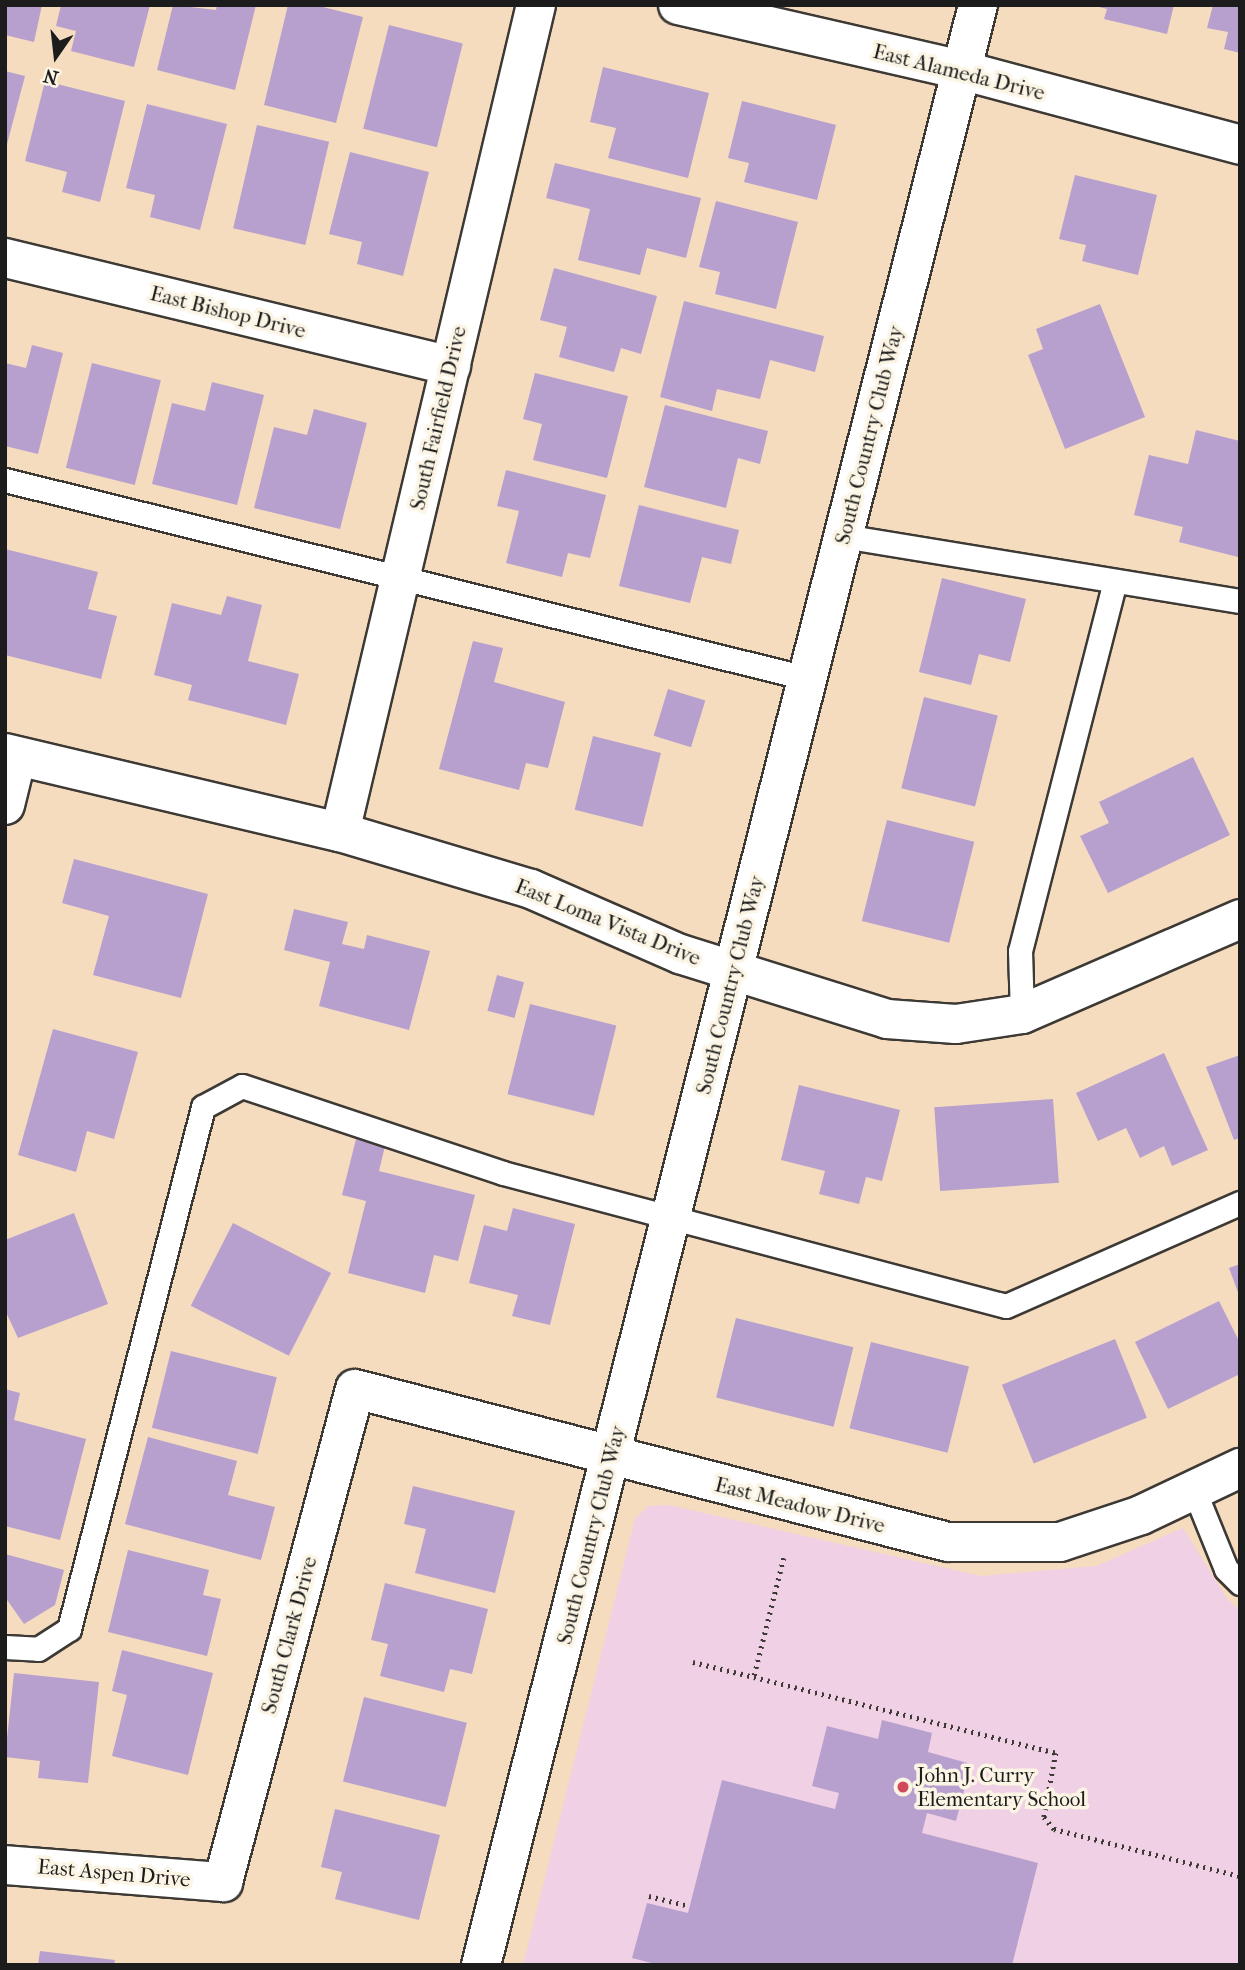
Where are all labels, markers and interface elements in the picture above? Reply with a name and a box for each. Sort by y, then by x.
north arrow [21,21,91,91]
street label: East Alameda Drive [871,38,1047,106]
text: N [41,64,61,89]
street label: East Bishop Drive [148,280,308,344]
street label: South Country Club Way [830,323,908,547]
street label: South Fairfield Drive [405,324,471,512]
street label: East Loma Vista Drive [512,873,704,971]
street label: South Country Club Way [691,873,769,1097]
street label: South Country Club Way [552,1423,630,1647]
street label: East Meadow Drive [712,1472,888,1538]
street label: South Clark Drive [256,1554,322,1716]
place label: John J. Curry Elementary School [917,1762,1086,1812]
marker: John J. Curry Elementary School [895,1779,911,1795]
street label: East Aspen Drive [36,1854,192,1892]

